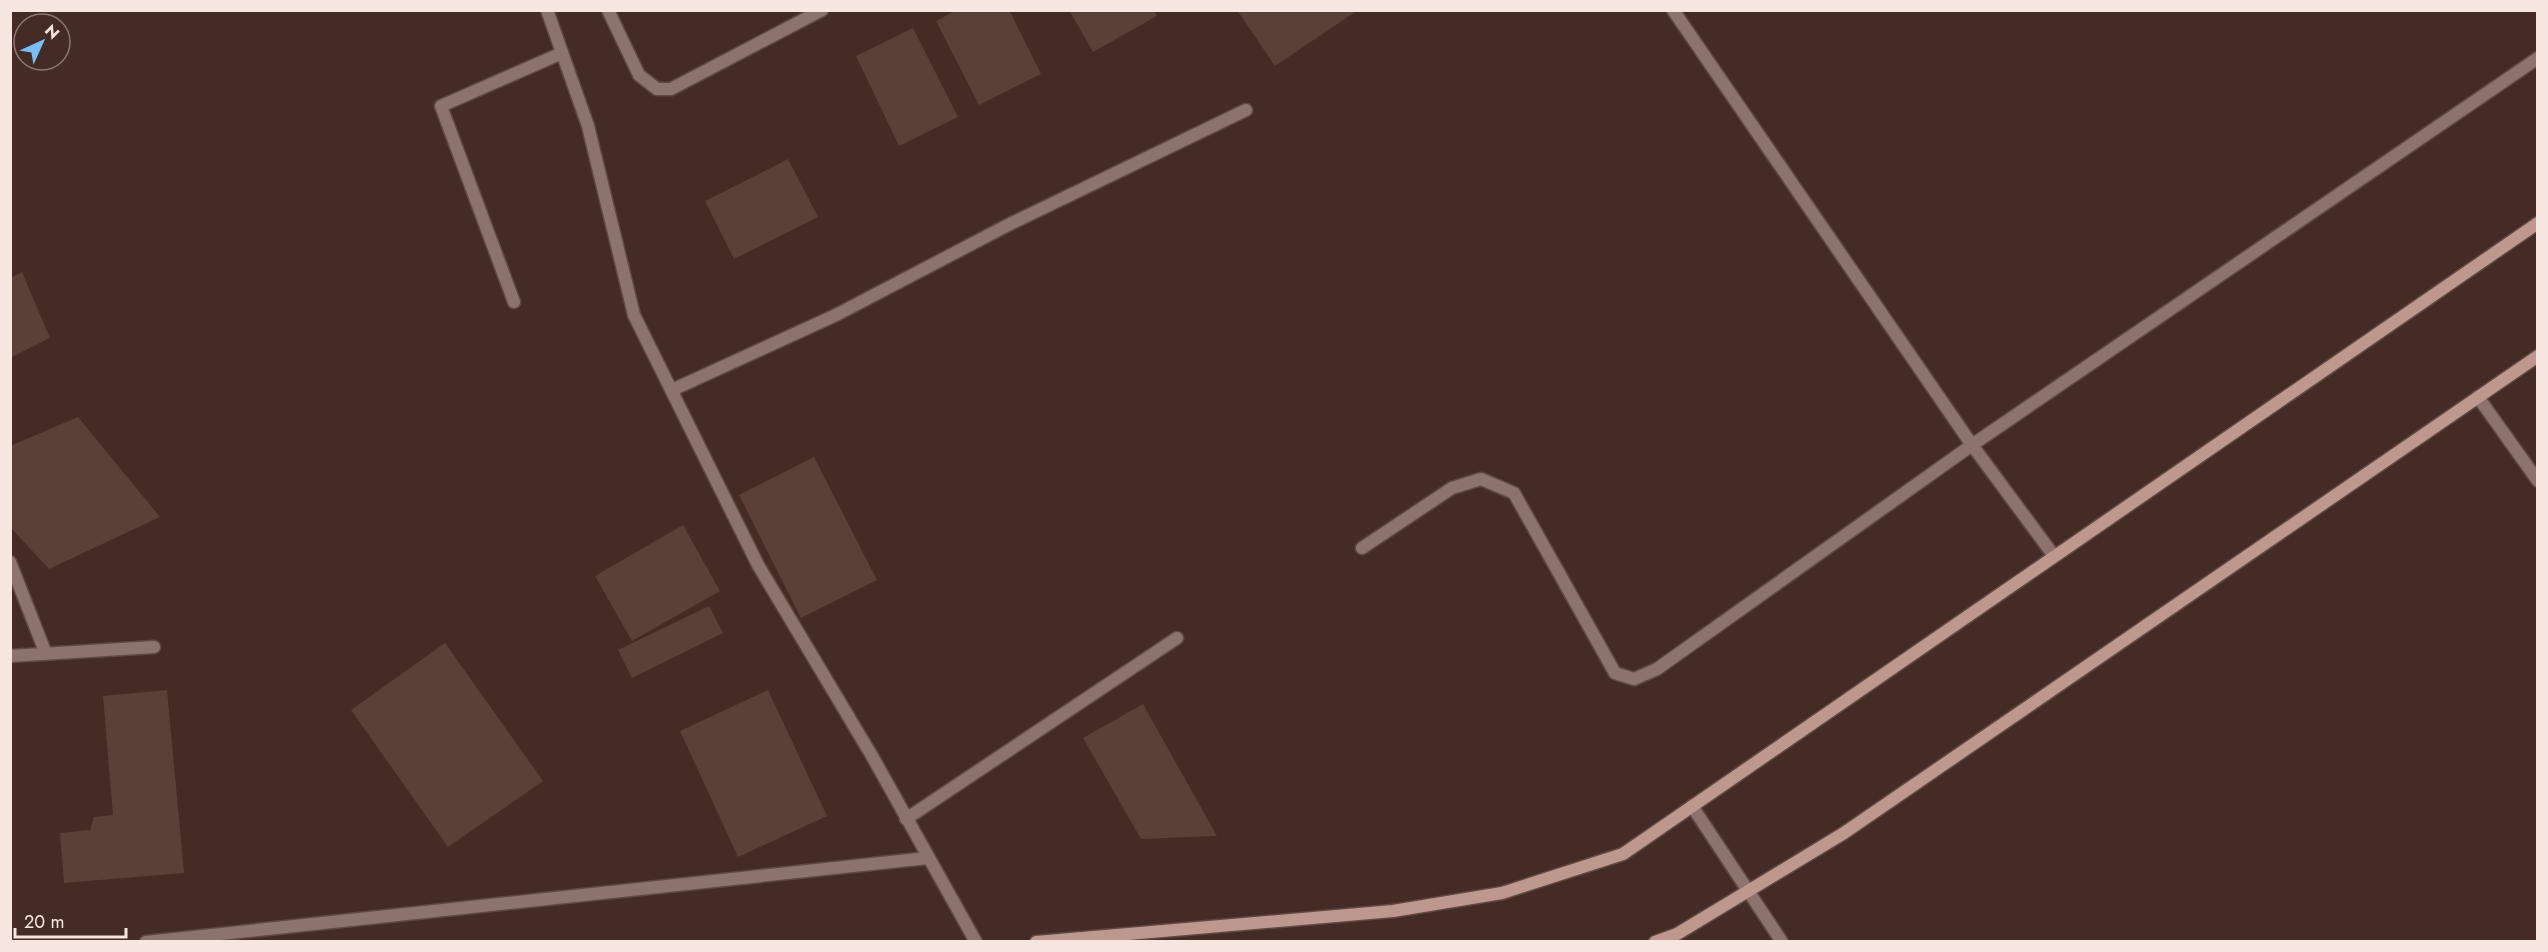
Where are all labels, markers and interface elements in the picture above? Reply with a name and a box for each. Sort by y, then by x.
north arrow [12,12,72,72]
text: N [40,19,65,44]
scale bar [15,901,126,939]
text: 20 m [24,909,64,935]

